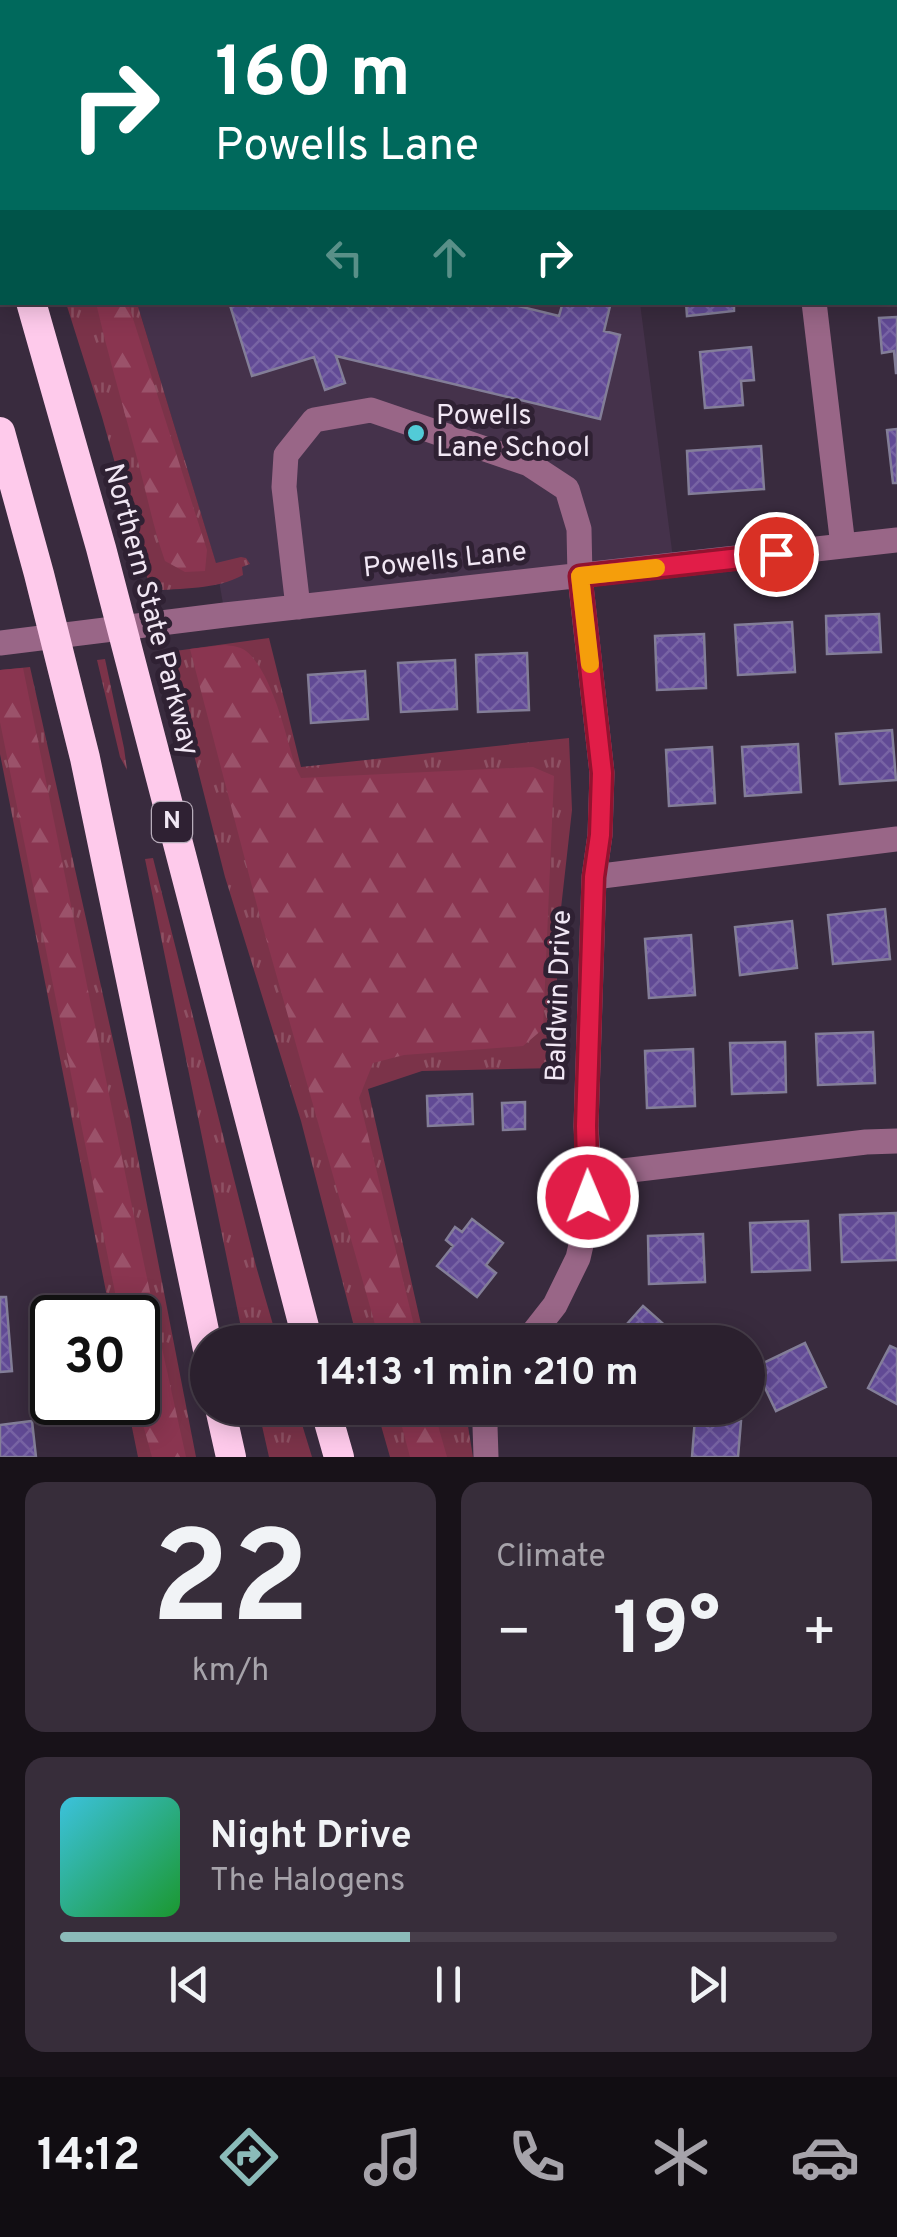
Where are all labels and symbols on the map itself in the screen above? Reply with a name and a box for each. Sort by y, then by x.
place label: Powells Lane School [436,399,590,467]
marker: Powells Lane School [405,422,427,444]
street label: Northern State Parkway [94,460,206,760]
pin [734,512,819,597]
street label: Powells Lane [361,535,529,587]
road number: N [152,802,192,842]
street label: Baldwin Drive [539,909,581,1083]
position arrow [536,1145,640,1249]
speed limit sign: 30 [30,1295,160,1425]

